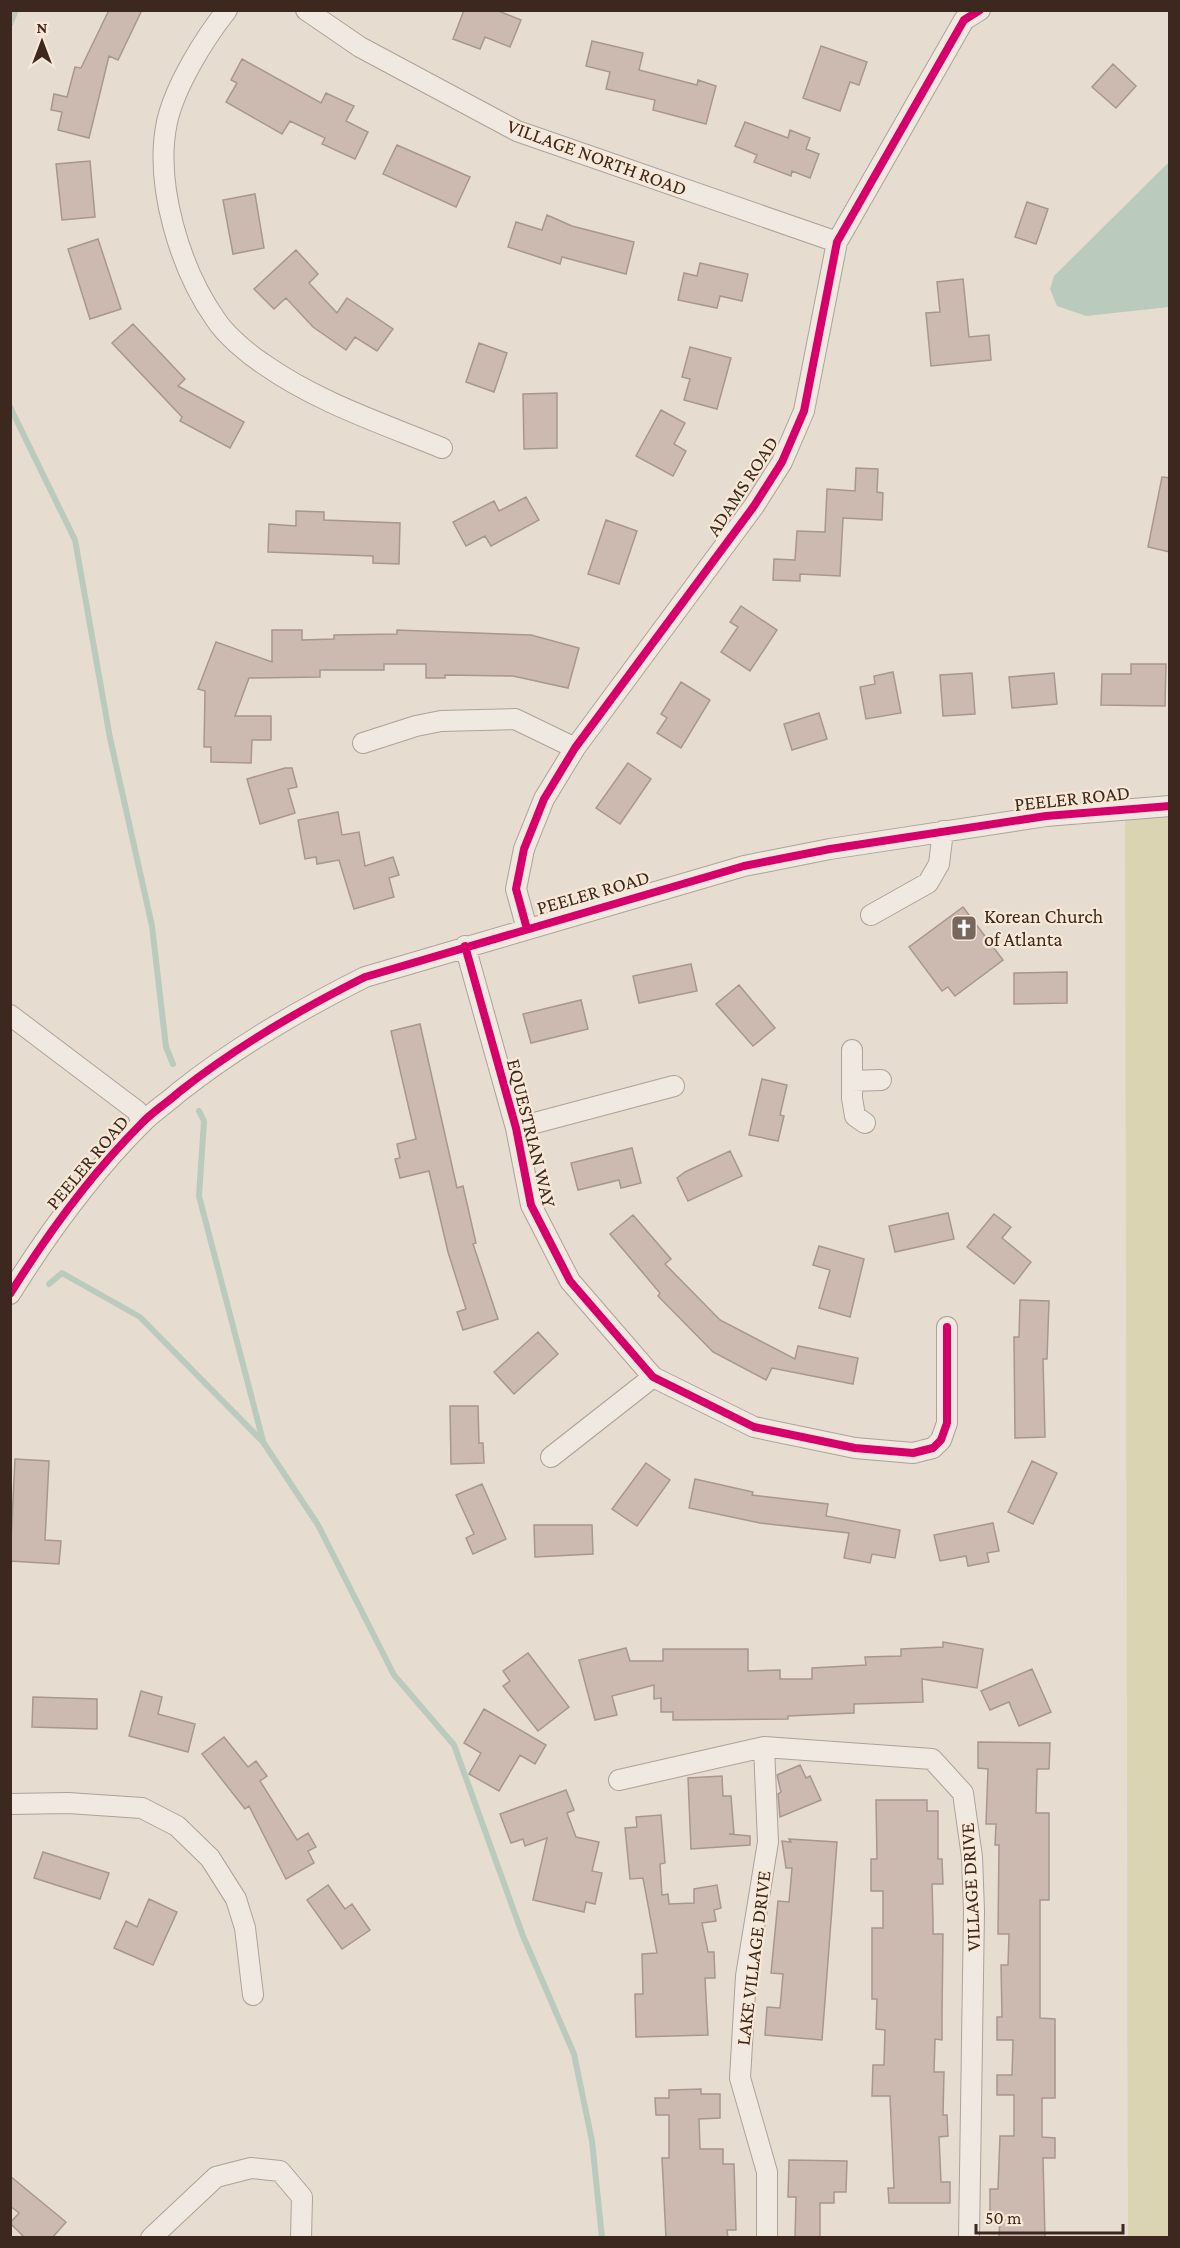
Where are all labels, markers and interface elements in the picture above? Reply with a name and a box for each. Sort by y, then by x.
north arrow [12,12,72,72]
text: N [37,19,48,36]
street label: VILLAGE NORTH ROAD [504,114,690,200]
street label: ADAMS ROAD [702,432,782,540]
street label: PEELER ROAD [1013,781,1131,815]
street label: PEELER ROAD [534,865,652,919]
place label: Korean Church of Atlanta [984,905,1103,950]
church icon: Korean Church of Atlanta [949,913,979,943]
street label: EQUESTRIAN WAY [503,1056,561,1210]
street label: PEELER ROAD [41,1110,133,1214]
street label: VILLAGE DRIVE [956,1822,984,1952]
street label: LAKE VILLAGE DRIVE [731,1869,775,2047]
scale bar [976,2197,1123,2235]
text: 50 m [985,2208,1022,2228]

